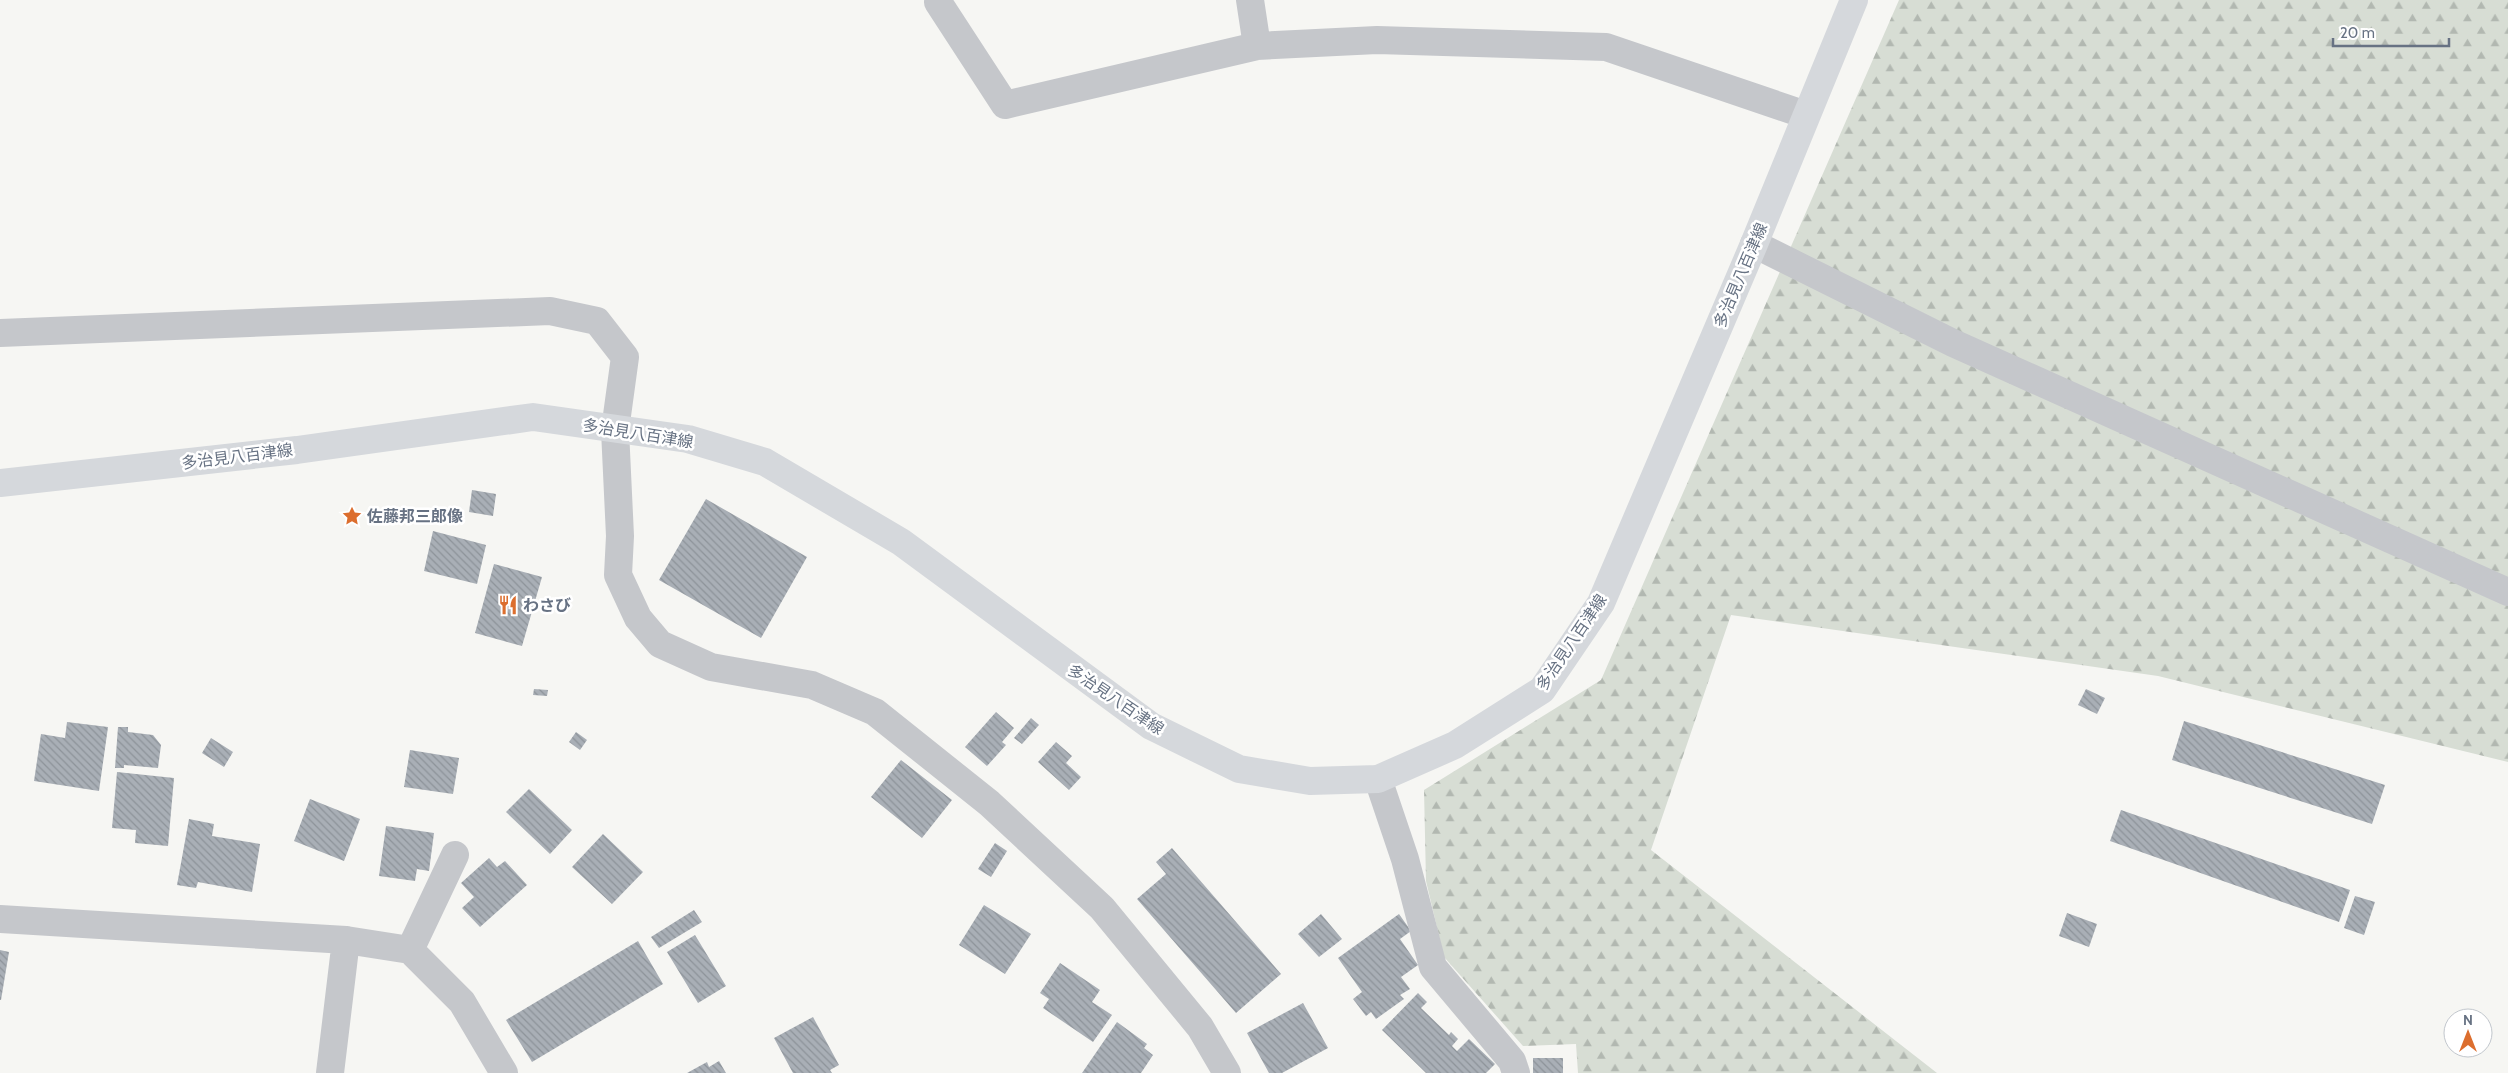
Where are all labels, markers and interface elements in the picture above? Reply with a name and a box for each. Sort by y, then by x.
scale bar [2333,15,2449,47]
text: 20 m [2340,24,2375,42]
street label: 多治見八百津線 [1710,220,1771,330]
street label: 多治見八百津線 [581,415,695,452]
street label: 多治見八百津線 [180,440,294,473]
place icon: 佐藤邦三郎像 [341,505,363,527]
place label: 佐藤邦三郎像 [366,507,463,526]
street label: 多治見八百津線 [1532,591,1611,694]
restaurant icon: わさび [497,594,519,616]
place label: わさび [523,596,571,615]
street label: 多治見八百津線 [1064,660,1167,739]
north arrow [2443,1008,2493,1058]
text: N [2463,1011,2473,1029]

